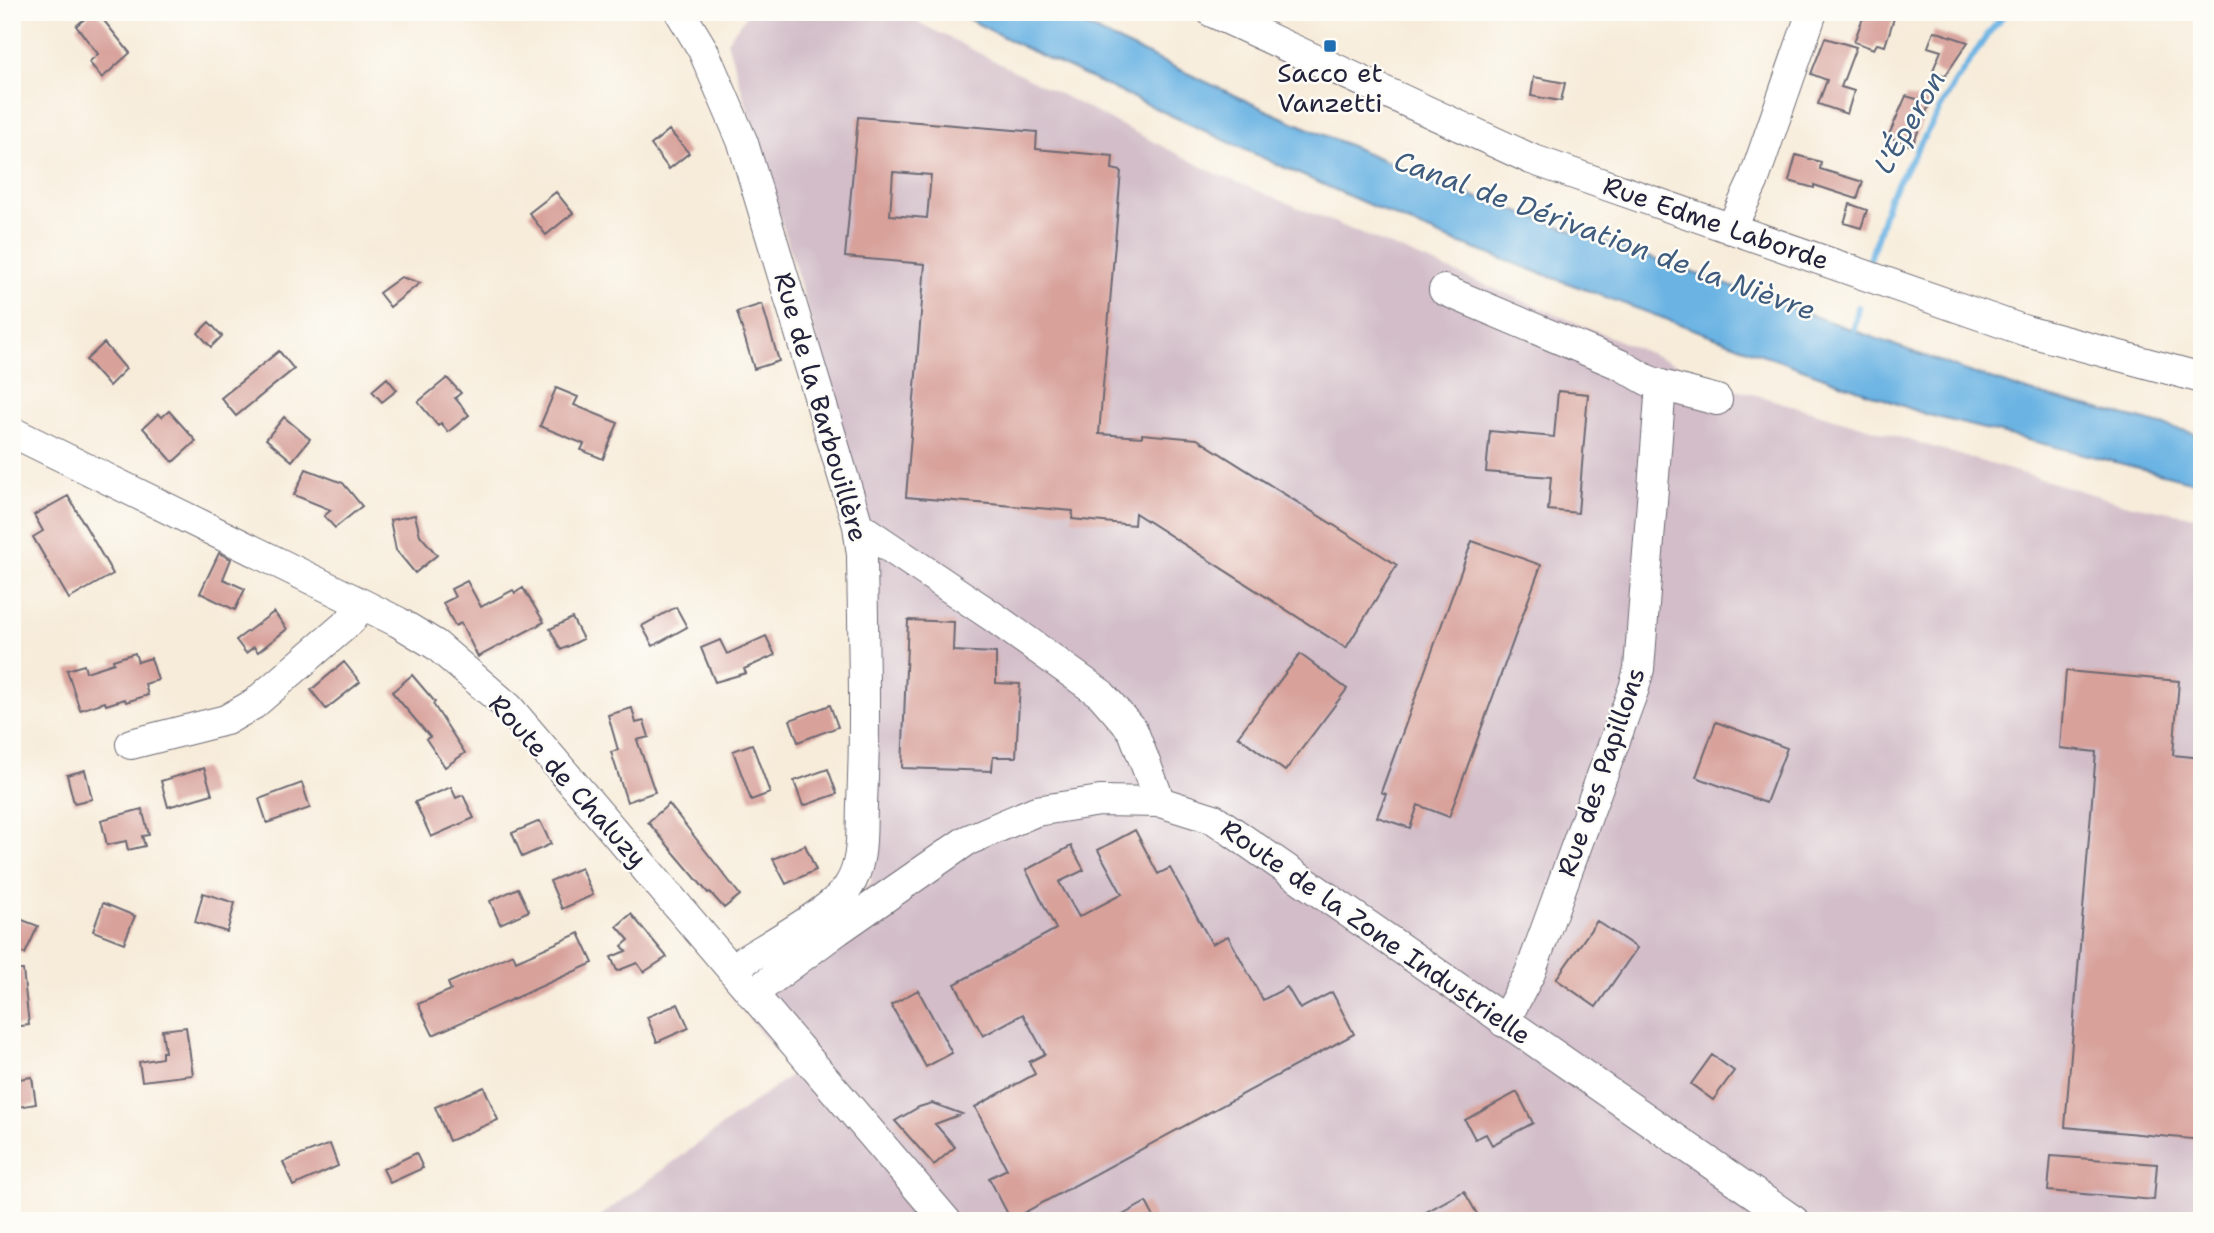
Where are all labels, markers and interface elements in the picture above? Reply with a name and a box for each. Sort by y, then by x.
marker: Sacco et Vanzetti [1322,38,1338,54]
place label: Sacco et Vanzetti [1277,55,1383,120]
water label: L'Éperon [1864,63,1954,181]
water label: Canal de Dérivation de la Nièvre [1389,141,1821,329]
street label: Rue Edme Laborde [1599,168,1834,278]
street label: Rue de la Barbouillère [766,268,877,546]
street label: Rue des Papillons [1548,663,1653,881]
street label: Route de Chaluzy [481,687,655,875]
street label: Route de la Zone Industrielle [1214,811,1538,1052]

